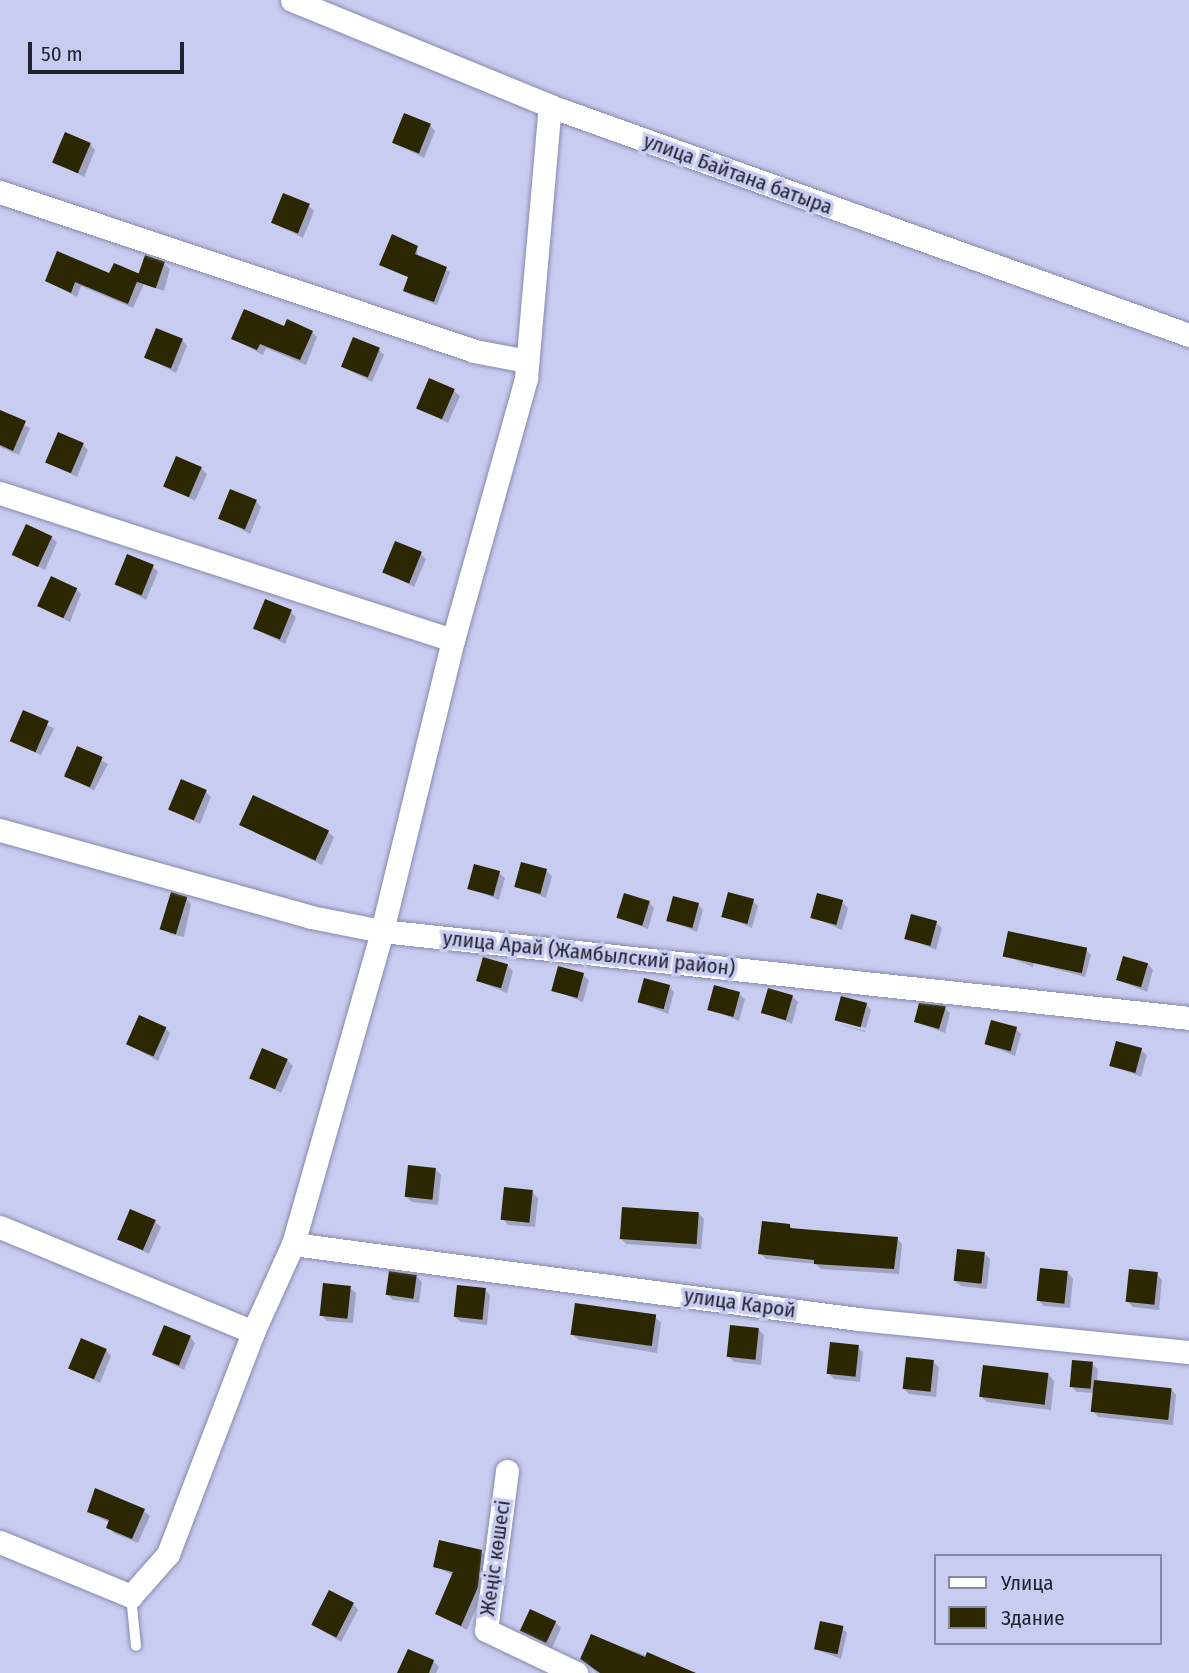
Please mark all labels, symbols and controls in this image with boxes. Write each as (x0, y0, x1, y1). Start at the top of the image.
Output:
scale bar (32, 28, 187, 72)
text: 50 m (41, 41, 83, 67)
street label: улица Байтана батыра (640, 128, 836, 220)
street label: улица Арай (Жамбылский район) (442, 925, 736, 981)
street label: улица Карой (683, 1283, 797, 1323)
street label: Жеңіс көшесі (474, 1499, 516, 1617)
legend (934, 1554, 1161, 1645)
text: Улица (1001, 1570, 1054, 1596)
text: Здание (1001, 1605, 1065, 1631)

